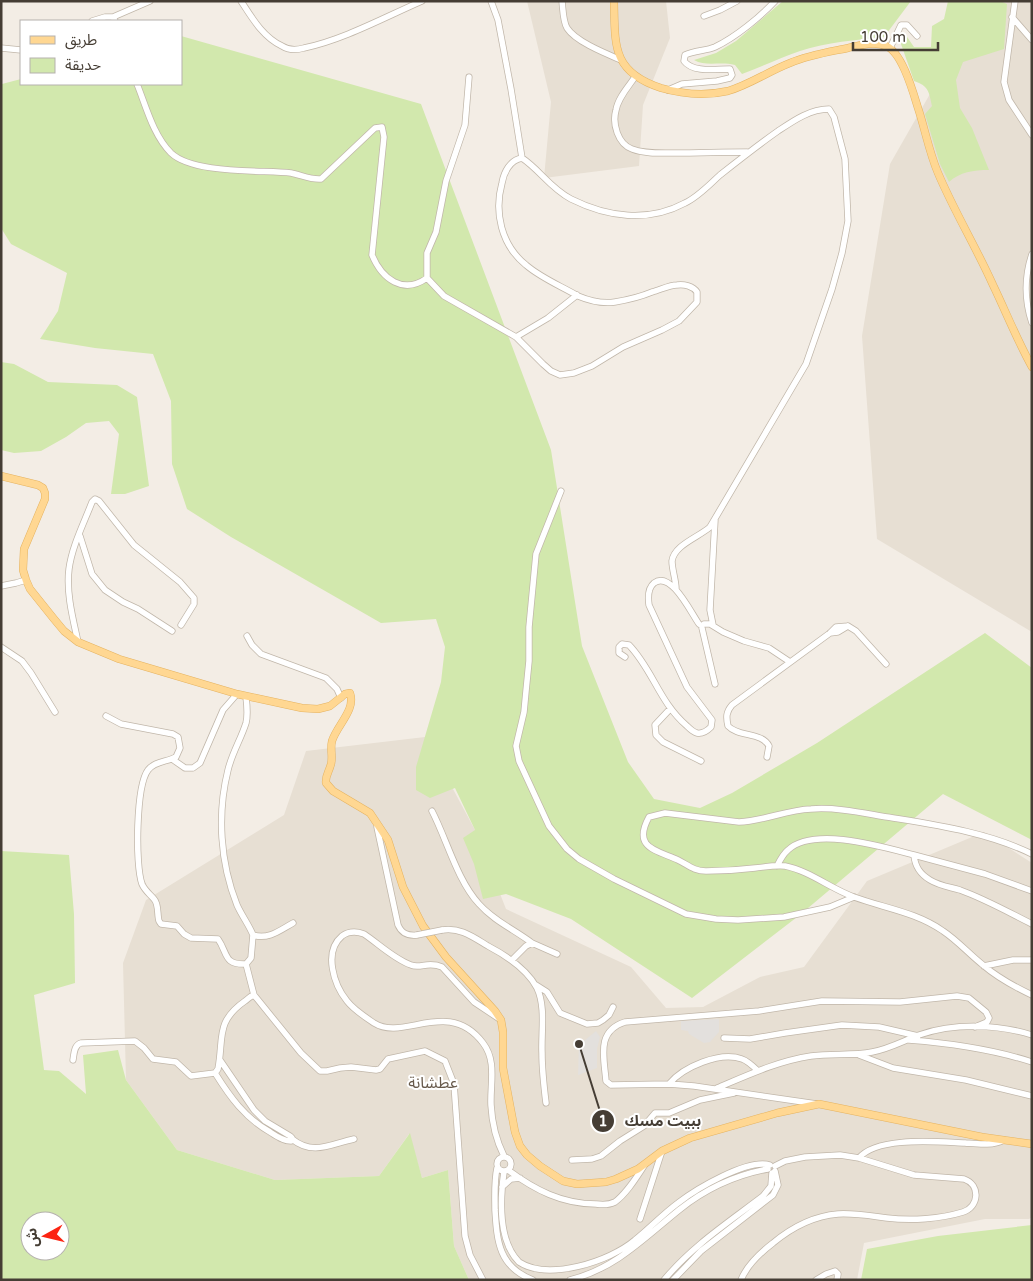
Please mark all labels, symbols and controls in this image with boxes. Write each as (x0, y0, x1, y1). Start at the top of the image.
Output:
legend (20, 20, 182, 85)
scale bar (853, 20, 938, 52)
text: 100 m (860, 28, 906, 46)
text: طريق (65, 31, 97, 50)
text: حديقة (65, 56, 101, 74)
district label: عطشانة (408, 1073, 458, 1093)
callout: ببيت مسك (590, 1106, 712, 1136)
text: 1 (598, 1112, 608, 1130)
text: ببيت مسك (625, 1112, 701, 1130)
north arrow (20, 1211, 70, 1261)
text: ش (23, 1227, 42, 1248)

